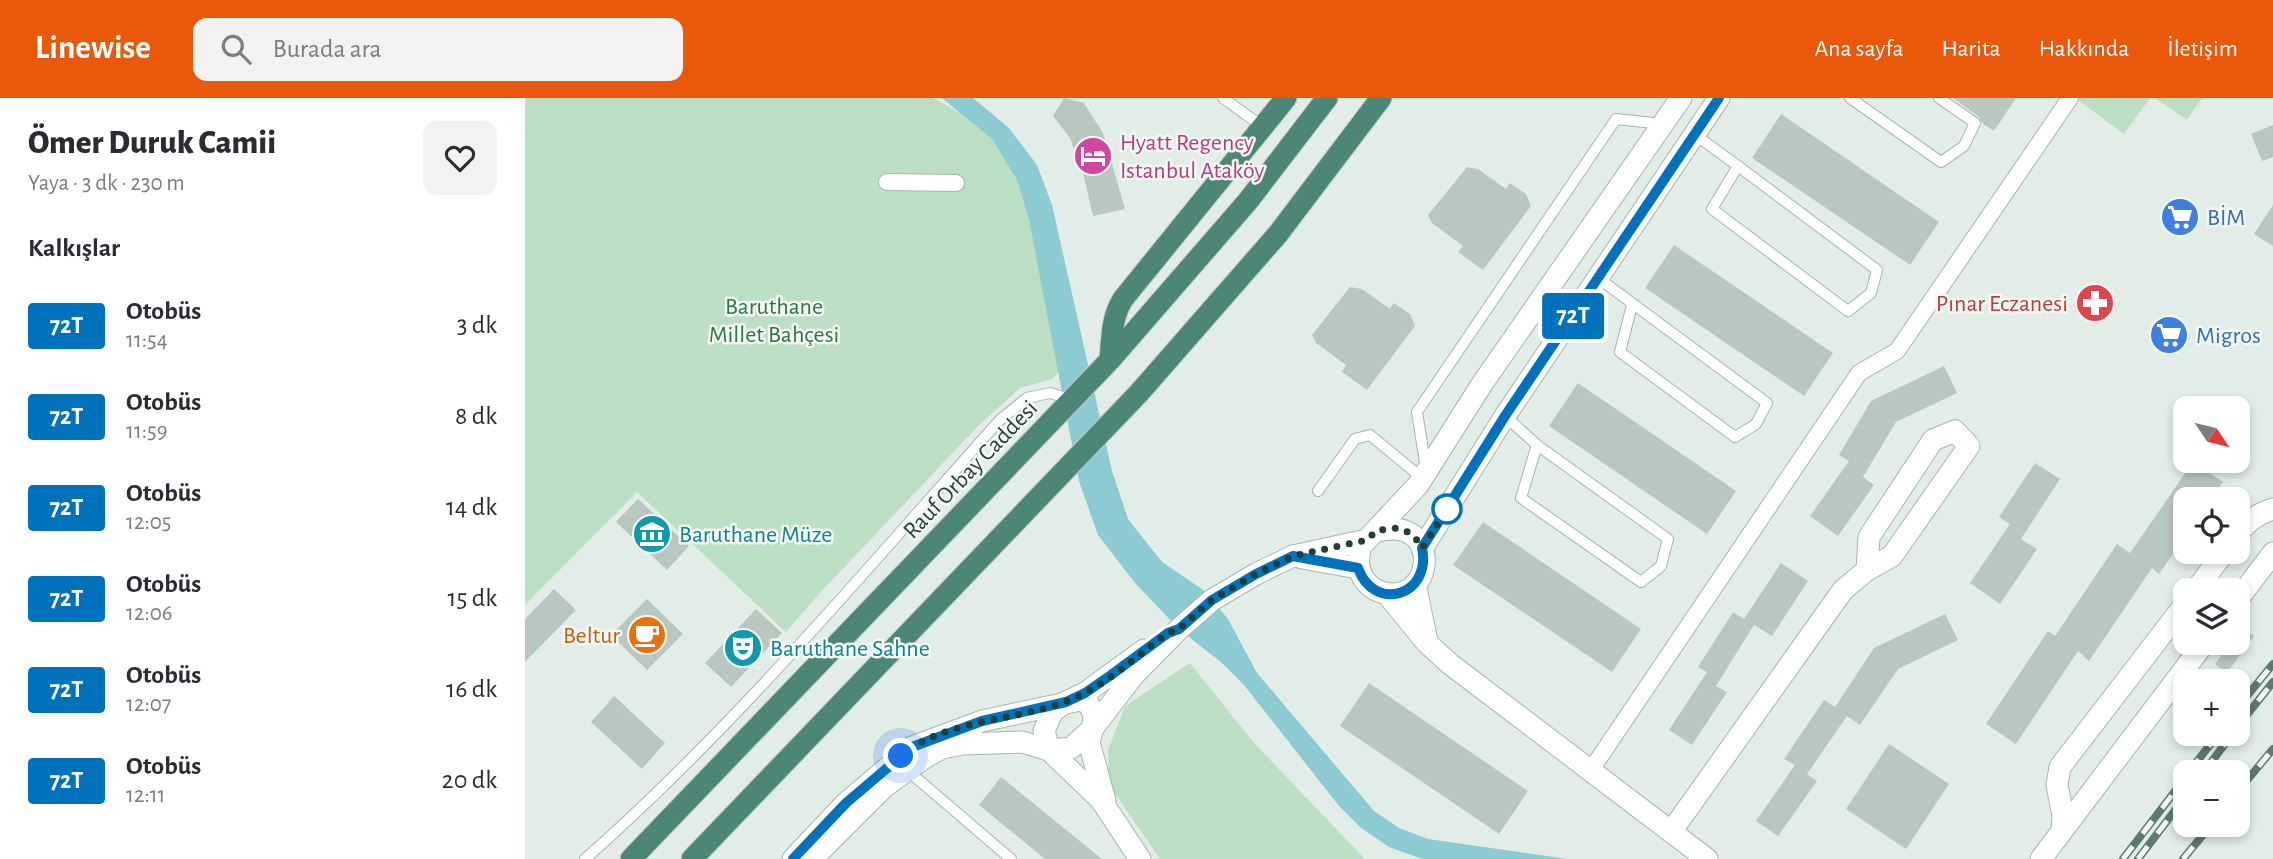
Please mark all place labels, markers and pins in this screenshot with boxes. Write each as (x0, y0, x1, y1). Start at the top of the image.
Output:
place label: Hyatt Regency Istanbul Ataköy (1120, 131, 1265, 183)
hotel icon: Hyatt Regency Istanbul Ataköy (1072, 135, 1114, 177)
supermarket icon: BİM (2159, 196, 2201, 238)
place label: BİM (2207, 205, 2245, 230)
pharmacy icon: Pınar Eczanesi (2074, 282, 2116, 324)
place label: Pınar Eczanesi (1936, 292, 2068, 316)
supermarket icon: Migros (2148, 314, 2190, 356)
place label: Migros (2196, 324, 2261, 348)
unlabelled marker (1432, 494, 1462, 524)
museum icon: Baruthane Müze (631, 513, 673, 555)
place label: Baruthane Müze (679, 523, 832, 547)
cafe icon: Beltur (626, 614, 668, 656)
place label: Beltur (563, 624, 620, 648)
theatre icon: Baruthane Sahne (722, 627, 764, 669)
place label: Baruthane Sahne (770, 637, 930, 661)

